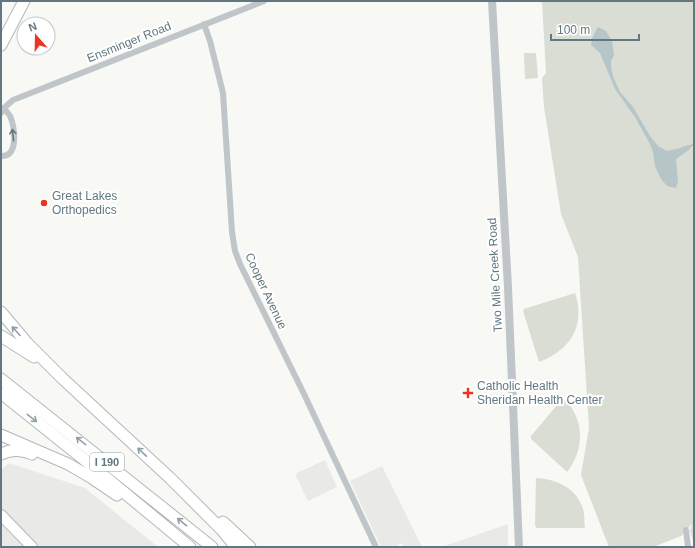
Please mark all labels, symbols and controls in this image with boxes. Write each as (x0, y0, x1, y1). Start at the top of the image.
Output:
north arrow (16, 16, 56, 56)
scale bar (551, 16, 639, 42)
street label: Ensminger Road (85, 19, 173, 65)
text: N (27, 20, 38, 34)
text: 100 m (557, 23, 590, 37)
one-way arrow (10, 129, 17, 142)
place label: Great Lakes Orthopedics (52, 189, 117, 217)
marker: Great Lakes Orthopedics (39, 198, 49, 208)
street label: Two Mile Creek Road (485, 217, 505, 333)
street label: Cooper Avenue (242, 251, 290, 332)
one-way arrow (12, 325, 21, 336)
place label: Catholic Health Sheridan Health Center (477, 379, 602, 407)
marker: Catholic Health Sheridan Health Center (462, 387, 474, 399)
one-way arrow (26, 413, 37, 422)
one-way arrow (75, 437, 86, 446)
one-way arrow (137, 447, 147, 456)
road number: I 190 (90, 453, 124, 471)
one-way arrow (177, 518, 188, 527)

